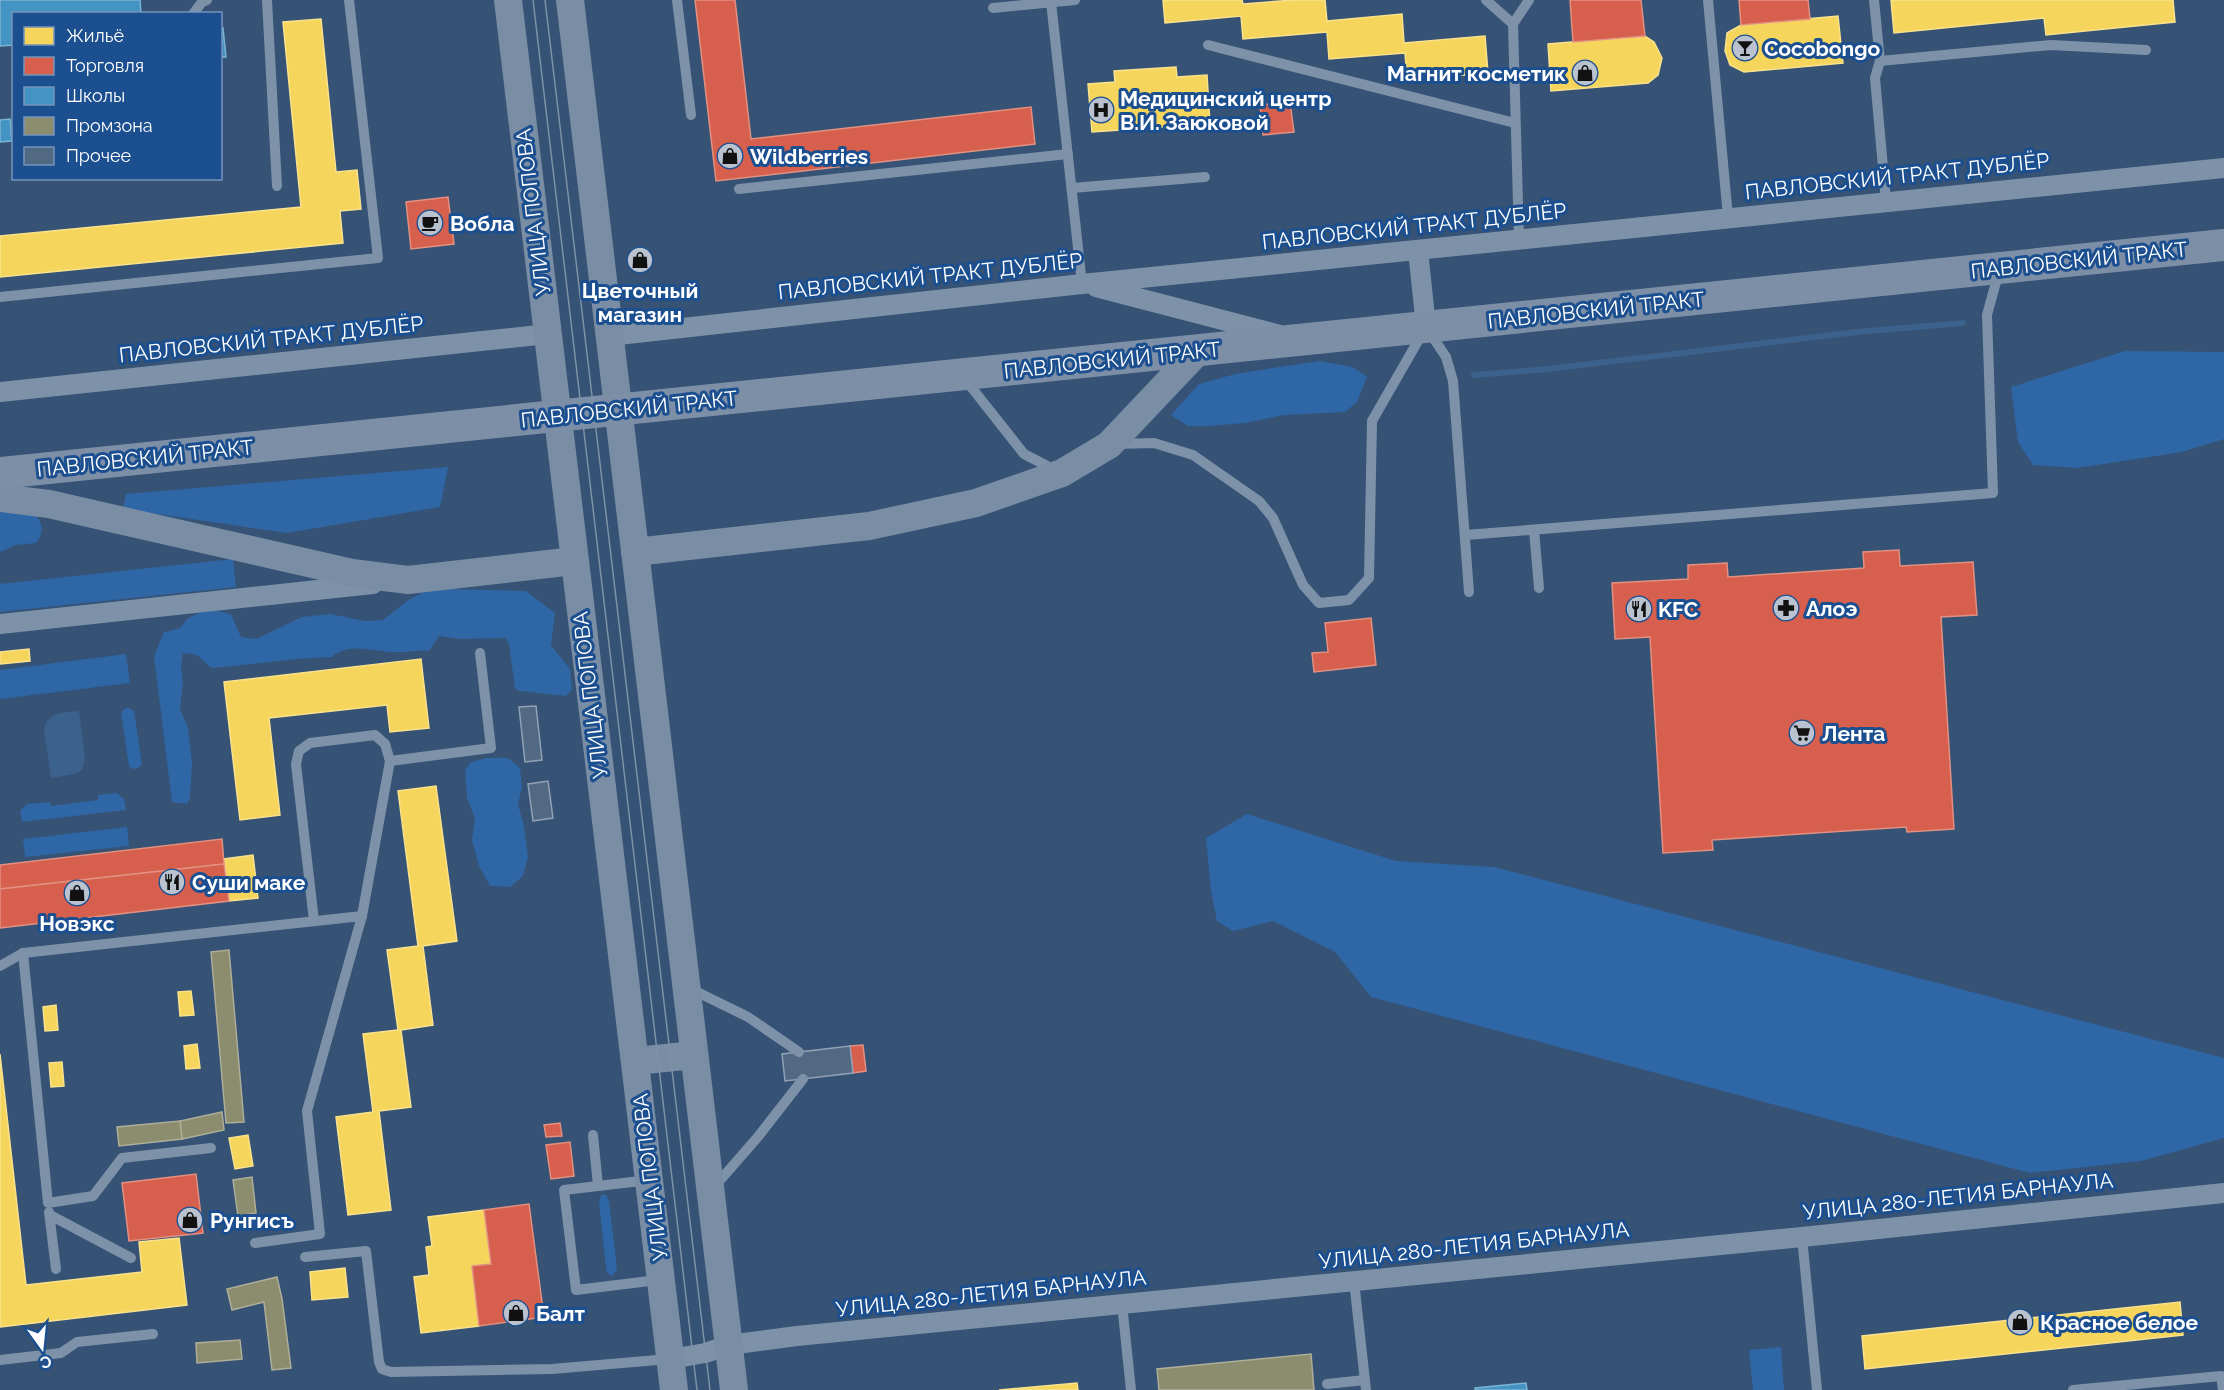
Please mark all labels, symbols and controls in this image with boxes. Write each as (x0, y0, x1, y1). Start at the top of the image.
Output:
legend (12, 12, 222, 180)
text: Жильё (66, 25, 124, 46)
bar icon: Cocobongo (1730, 33, 1760, 63)
place label: Cocobongo (1764, 36, 1881, 61)
text: Торговля (66, 55, 144, 76)
shop icon: Магнит косметик (1570, 58, 1600, 88)
place label: Магнит косметик (1387, 61, 1566, 86)
text: Школы (66, 85, 125, 106)
place label: Медицинский центр В.И. Заюковой (1120, 86, 1332, 135)
hospital icon: Медицинский центр В.И. Заюковой (1086, 95, 1116, 125)
text: Промзона (66, 115, 153, 136)
street label: УЛИЦА ПОПОВА (510, 127, 556, 297)
shop icon: Wildberries (715, 141, 745, 171)
place label: Wildberries (750, 144, 868, 169)
text: Прочее (66, 145, 132, 166)
street label: ПАВЛОВСКИЙ ТРАКТ ДУБЛЁР (1744, 148, 2050, 204)
street label: ПАВЛОВСКИЙ ТРАКТ ДУБЛЁР (1261, 198, 1567, 254)
cafe icon: Вобла (415, 208, 445, 238)
place label: Вобла (450, 211, 515, 236)
street label: ПАВЛОВСКИЙ ТРАКТ (1969, 236, 2189, 284)
shop icon: Цветочный магазин (625, 245, 655, 275)
street label: ПАВЛОВСКИЙ ТРАКТ ДУБЛЁР (777, 248, 1083, 304)
place label: Цветочный магазин (582, 278, 698, 327)
street label: ПАВЛОВСКИЙ ТРАКТ (1486, 286, 1706, 334)
street label: ПАВЛОВСКИЙ ТРАКТ ДУБЛЁР (118, 311, 424, 367)
street label: ПАВЛОВСКИЙ ТРАКТ (1002, 336, 1222, 384)
street label: ПАВЛОВСКИЙ ТРАКТ (519, 385, 739, 433)
street label: ПАВЛОВСКИЙ ТРАКТ (35, 434, 255, 482)
pharmacy icon: Алоэ (1771, 593, 1801, 623)
restaurant icon: KFC (1624, 594, 1654, 624)
place label: Алоэ (1806, 596, 1857, 621)
place label: KFC (1658, 597, 1698, 622)
street label: УЛИЦА ПОПОВА (567, 610, 613, 780)
supermarket icon: Лента (1787, 718, 1817, 748)
place label: Лента (1822, 721, 1885, 746)
restaurant icon: Суши маке (157, 867, 187, 897)
place label: Суши маке (192, 870, 306, 895)
shop icon: Новэкс (62, 878, 92, 908)
place label: Новэкс (39, 911, 115, 936)
street label: УЛИЦА ПОПОВА (627, 1092, 673, 1262)
street label: УЛИЦА 280-ЛЕТИЯ БАРНАУЛА (1802, 1167, 2114, 1225)
shop icon: Рунгисъ (175, 1205, 205, 1235)
place label: Рунгисъ (210, 1208, 294, 1233)
street label: УЛИЦА 280-ЛЕТИЯ БАРНАУЛА (1318, 1216, 1630, 1274)
street label: УЛИЦА 280-ЛЕТИЯ БАРНАУЛА (835, 1264, 1147, 1322)
shop icon: Балт (501, 1298, 531, 1328)
place label: Балт (536, 1301, 586, 1326)
shop icon: Красное белое (2005, 1307, 2035, 1337)
place label: Красное белое (2040, 1310, 2199, 1335)
north arrow (12, 1318, 72, 1378)
text: С (38, 1351, 54, 1373)

